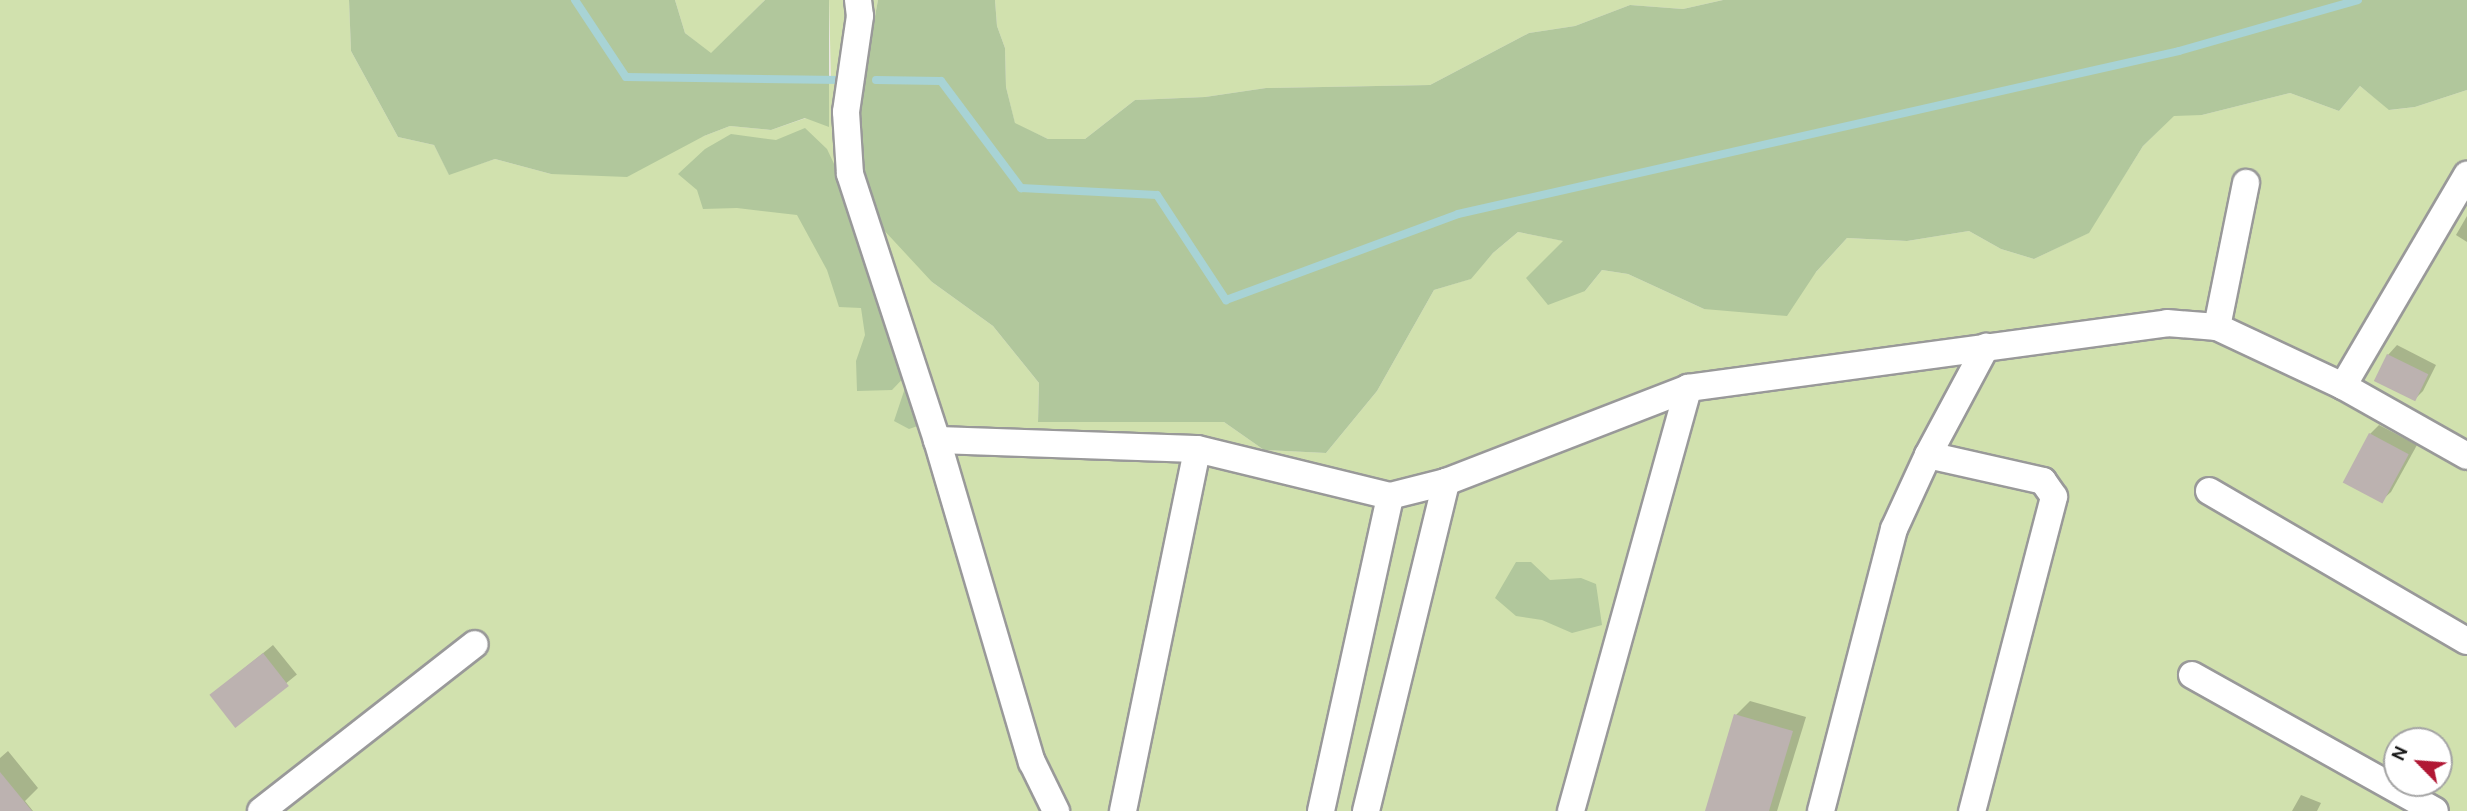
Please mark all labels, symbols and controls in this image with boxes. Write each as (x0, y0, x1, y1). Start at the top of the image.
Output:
north arrow (2383, 727, 2453, 797)
text: N (2387, 743, 2415, 765)

